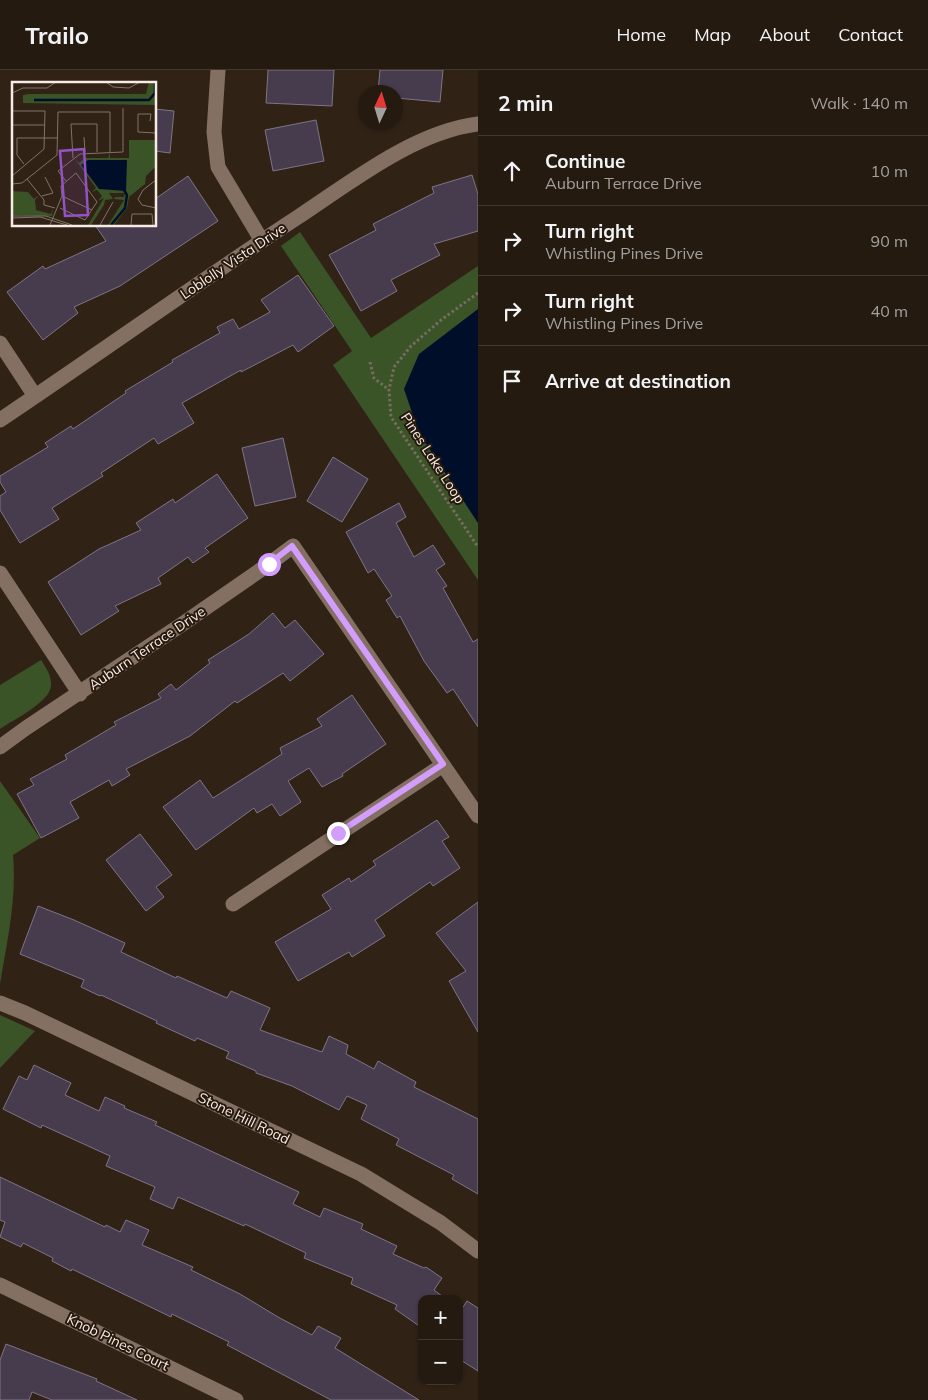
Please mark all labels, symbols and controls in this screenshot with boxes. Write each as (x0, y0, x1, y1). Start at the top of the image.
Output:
text: Trailo (25, 20, 89, 50)
text: Home (616, 23, 666, 46)
text: Map (694, 23, 731, 46)
text: About (759, 23, 810, 46)
text: Contact (838, 23, 903, 46)
inset map (12, 82, 156, 226)
north arrow (358, 85, 403, 130)
text: 2 min (498, 90, 553, 116)
text: Walk · 140 m (810, 93, 908, 113)
text: Continue (545, 149, 625, 173)
icon: ahead (498, 157, 526, 185)
text: 10 m (871, 161, 908, 181)
text: Auburn Terrace Drive (545, 173, 702, 193)
street label: Loblolly Vista Drive (177, 219, 289, 303)
text: Turn right (545, 219, 634, 243)
icon: right (498, 227, 526, 255)
text: 90 m (871, 231, 908, 251)
text: Whistling Pines Drive (545, 243, 703, 263)
text: Turn right (545, 289, 634, 313)
icon: right (498, 297, 526, 325)
text: 40 m (871, 301, 908, 321)
text: Whistling Pines Drive (545, 313, 703, 333)
icon: arrive (498, 367, 526, 395)
text: Arrive at destination (545, 369, 731, 393)
street label: Pines Lake Loop (397, 409, 469, 507)
route start (258, 553, 281, 576)
street label: Auburn Terrace Drive (85, 602, 209, 694)
route end (327, 822, 350, 845)
street label: Stone Hill Road (195, 1088, 293, 1148)
map controls (418, 1295, 463, 1385)
button: + (418, 1295, 463, 1340)
street label: Knob Pines Court (64, 1309, 172, 1375)
button: − (418, 1340, 463, 1385)

